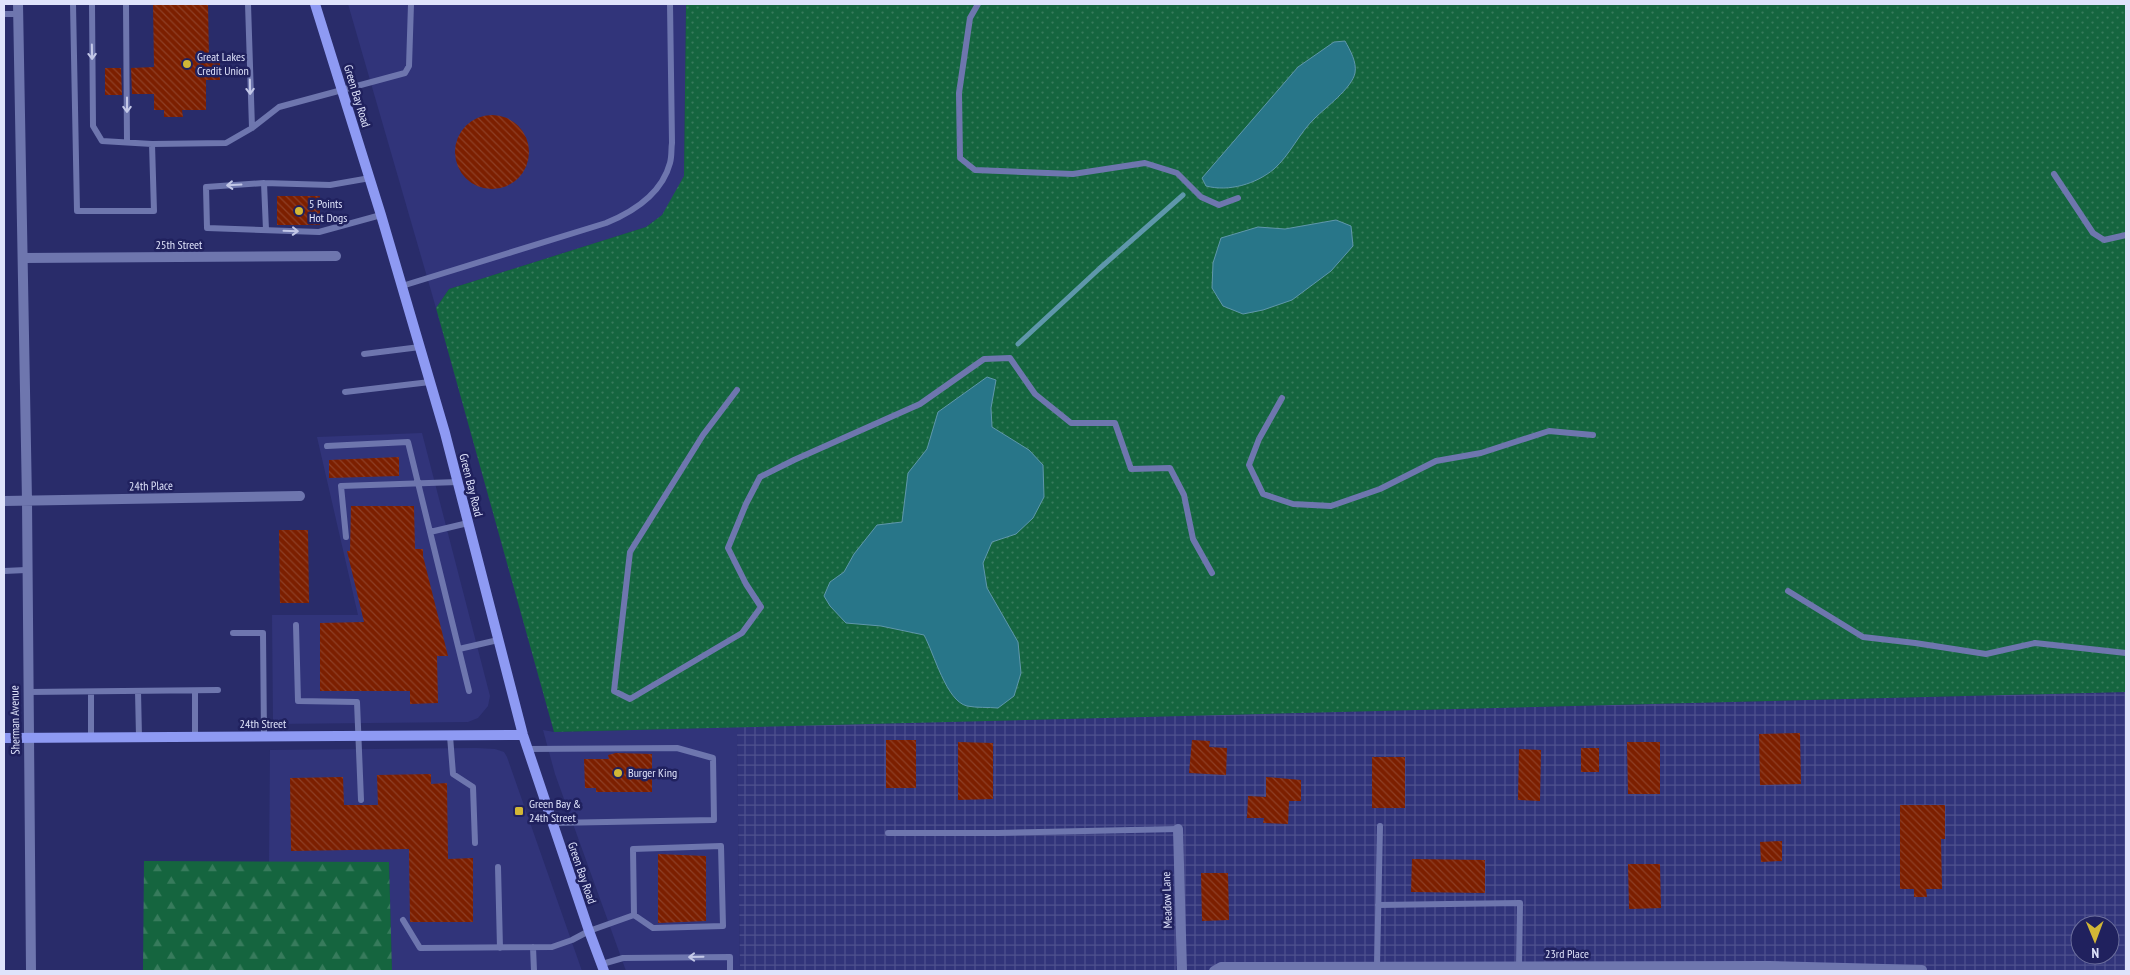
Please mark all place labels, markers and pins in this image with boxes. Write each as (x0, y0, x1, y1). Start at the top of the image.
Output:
place label: Great Lakes Credit Union (197, 49, 249, 78)
marker: Great Lakes Credit Union (181, 58, 193, 70)
place label: 5 Points Hot Dogs (309, 196, 347, 225)
marker: 5 Points Hot Dogs (293, 205, 305, 217)
place label: Burger King (628, 765, 677, 780)
marker: Burger King (612, 767, 624, 779)
place label: Green Bay & 24th Street (529, 796, 581, 825)
marker: Green Bay & 24th Street (513, 805, 525, 817)

